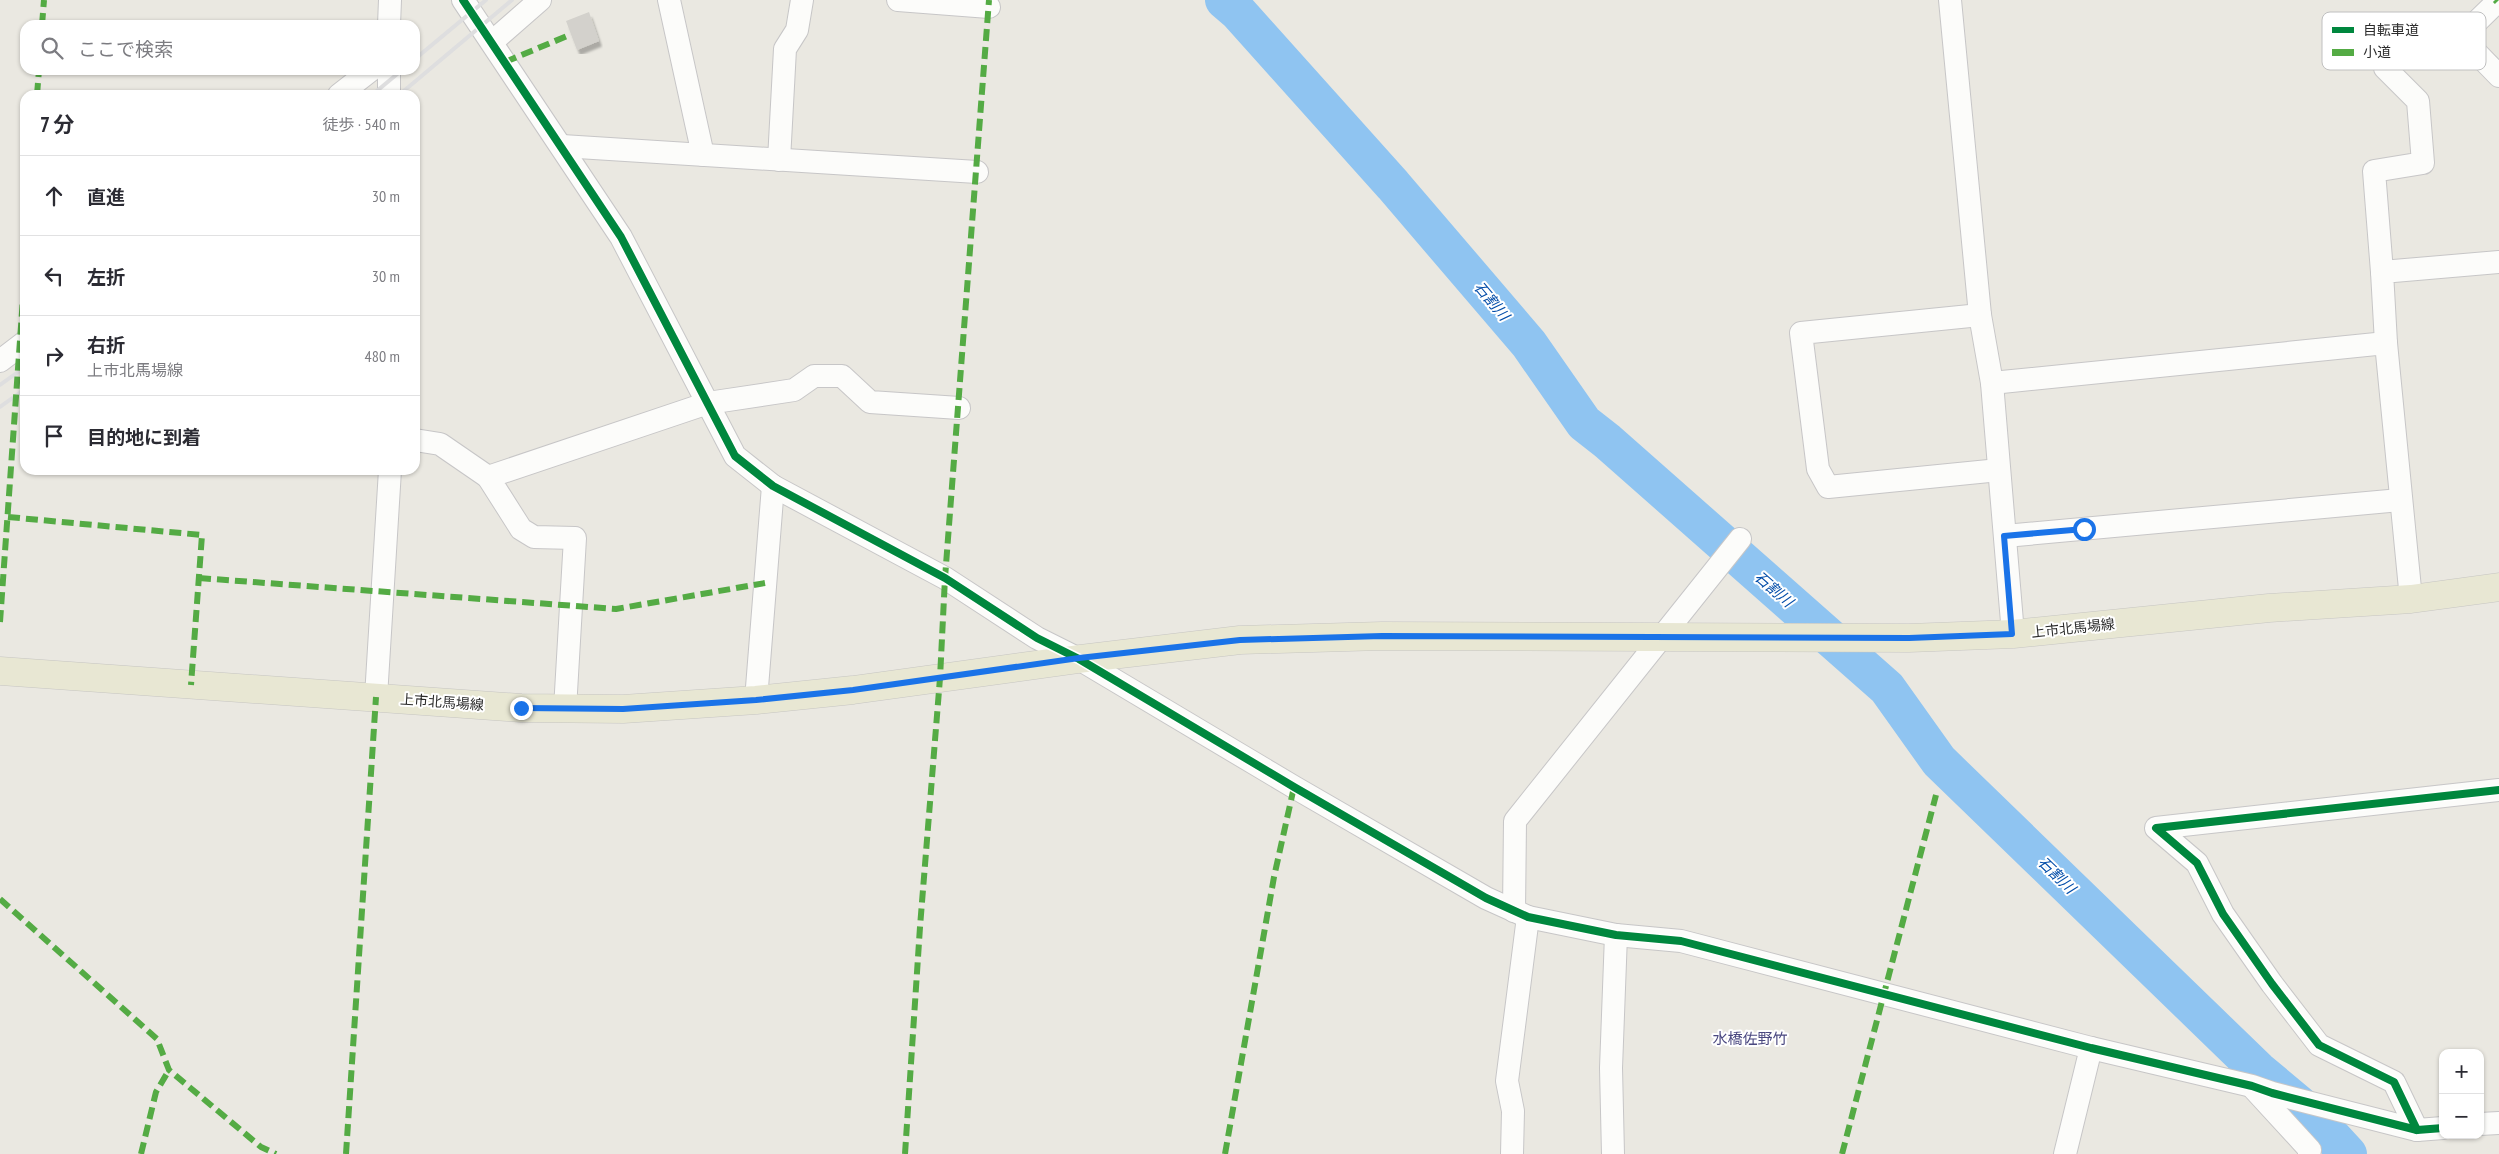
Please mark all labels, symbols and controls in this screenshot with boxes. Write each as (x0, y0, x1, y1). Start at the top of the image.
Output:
legend (2322, 12, 2486, 70)
search box (20, 20, 420, 75)
text: 自転車道 (2363, 21, 2419, 39)
icon: search (38, 34, 66, 62)
text: ここで検索 (78, 37, 173, 61)
text: 小道 (2363, 43, 2391, 61)
text: 7 分 (40, 111, 74, 138)
text: 徒歩 · 540 m (322, 114, 400, 134)
icon: ahead (40, 182, 68, 210)
text: 直進 (87, 185, 125, 209)
text: 30 m (372, 186, 400, 206)
icon: left (40, 262, 68, 290)
text: 左折 (87, 265, 125, 289)
text: 30 m (372, 266, 400, 286)
water label: 石割川 (1470, 278, 1515, 326)
text: 右折 (87, 333, 125, 357)
icon: right (40, 342, 68, 370)
text: 480 m (365, 346, 400, 366)
text: 上市北馬場線 (87, 360, 183, 380)
icon: arrive (40, 422, 68, 450)
text: 目的地に到着 (87, 425, 201, 449)
route start (2073, 518, 2096, 541)
water label: 石割川 (1751, 567, 1799, 612)
street label: 上市北馬場線 (2030, 615, 2116, 641)
street label: 上市北馬場線 (399, 690, 485, 714)
route end (510, 697, 533, 720)
water label: 石割川 (2034, 853, 2081, 899)
district label: 水橋佐野竹 (1712, 1029, 1788, 1048)
map controls (2439, 1049, 2484, 1139)
button: + (2439, 1049, 2484, 1094)
button: − (2439, 1094, 2484, 1139)

